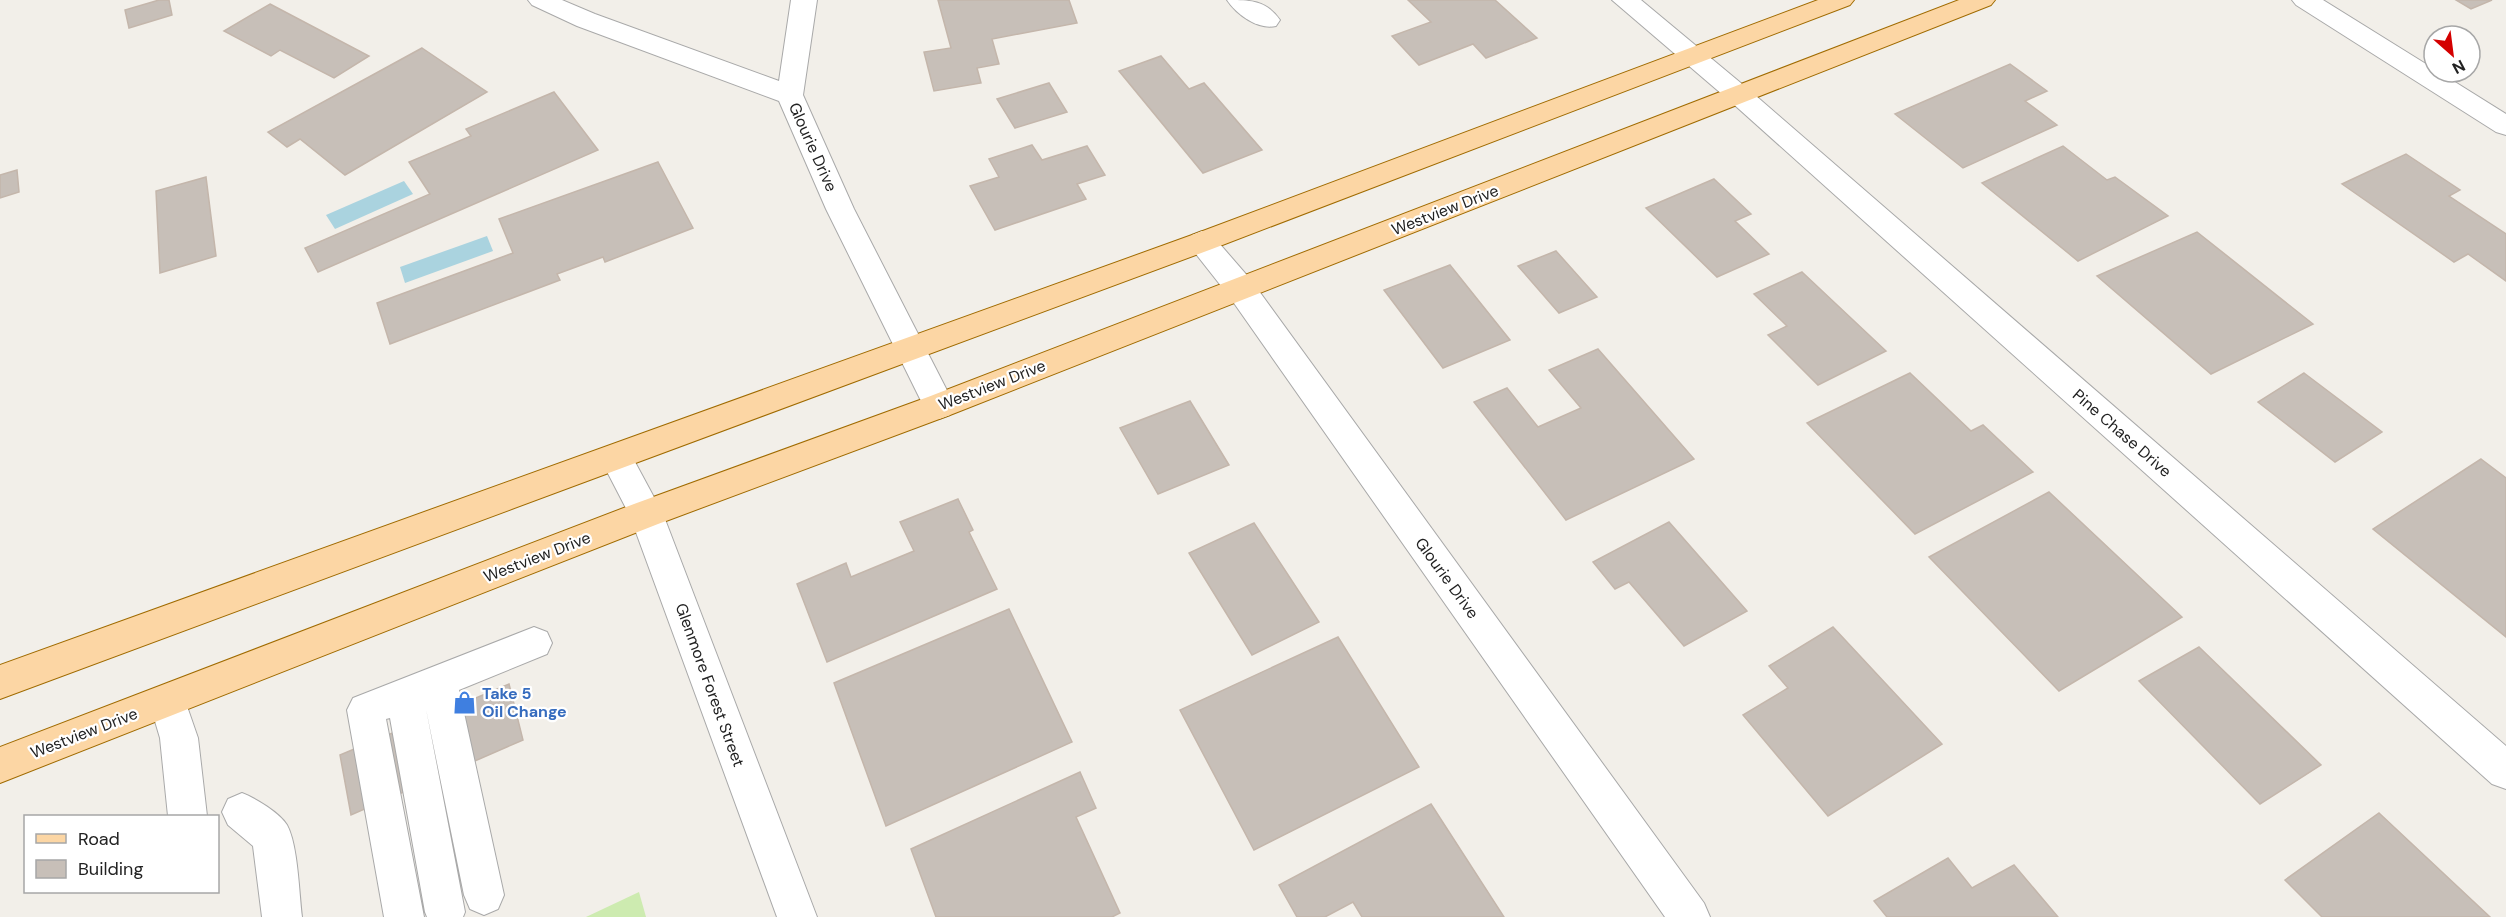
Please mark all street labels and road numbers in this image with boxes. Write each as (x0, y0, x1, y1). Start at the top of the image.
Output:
street label: Glourie Drive (784, 99, 842, 195)
street label: Westview Drive (1388, 180, 1502, 240)
street label: Westview Drive (935, 355, 1049, 415)
street label: Pine Chase Drive (2068, 384, 2176, 482)
street label: Westview Drive (480, 527, 594, 587)
street label: Glourie Drive (1410, 533, 1484, 623)
street label: Glenmore Forest Street (671, 600, 749, 770)
street label: Westview Drive (27, 703, 141, 763)

